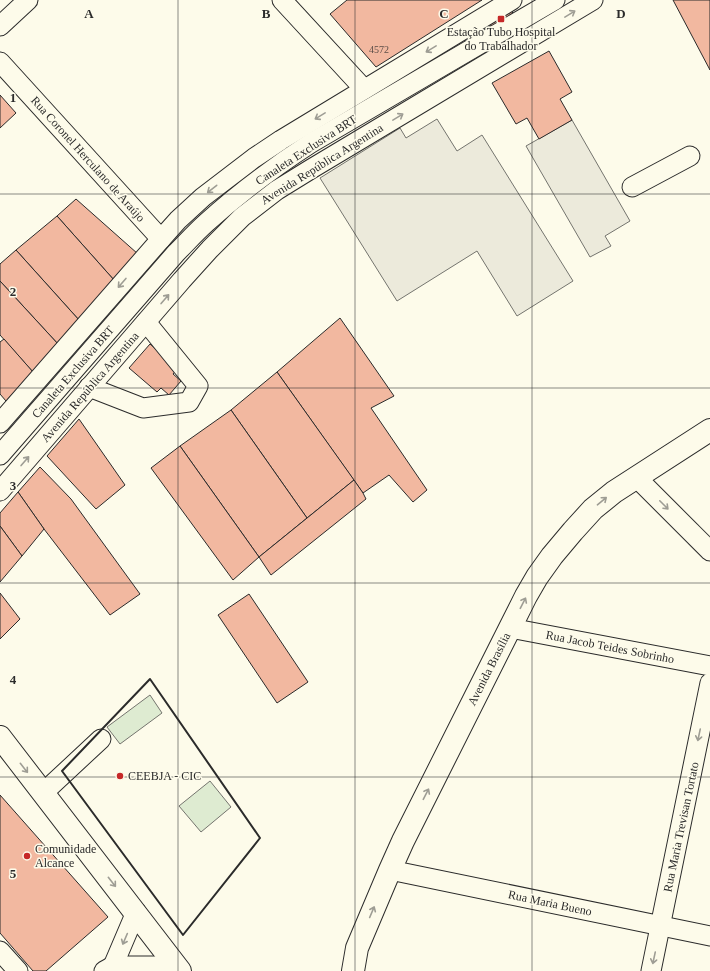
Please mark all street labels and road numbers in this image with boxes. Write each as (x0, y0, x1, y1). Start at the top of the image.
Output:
street label: Rua Coronel Herculano de Araújo (28, 93, 148, 225)
street label: Canaleta Exclusiva BRT (253, 112, 360, 188)
street label: Avenida República Argentina (258, 120, 386, 207)
street label: Canaleta Exclusiva BRT (29, 322, 117, 421)
street label: Avenida República Argentina (38, 328, 142, 445)
street label: Rua Jacob Teides Sobrinho (545, 628, 675, 666)
street label: Avenida Brasília (465, 630, 514, 708)
street label: Rua Maria Trevisan Tortato (660, 761, 702, 893)
street label: Rua Maria Bueno (507, 887, 593, 919)

